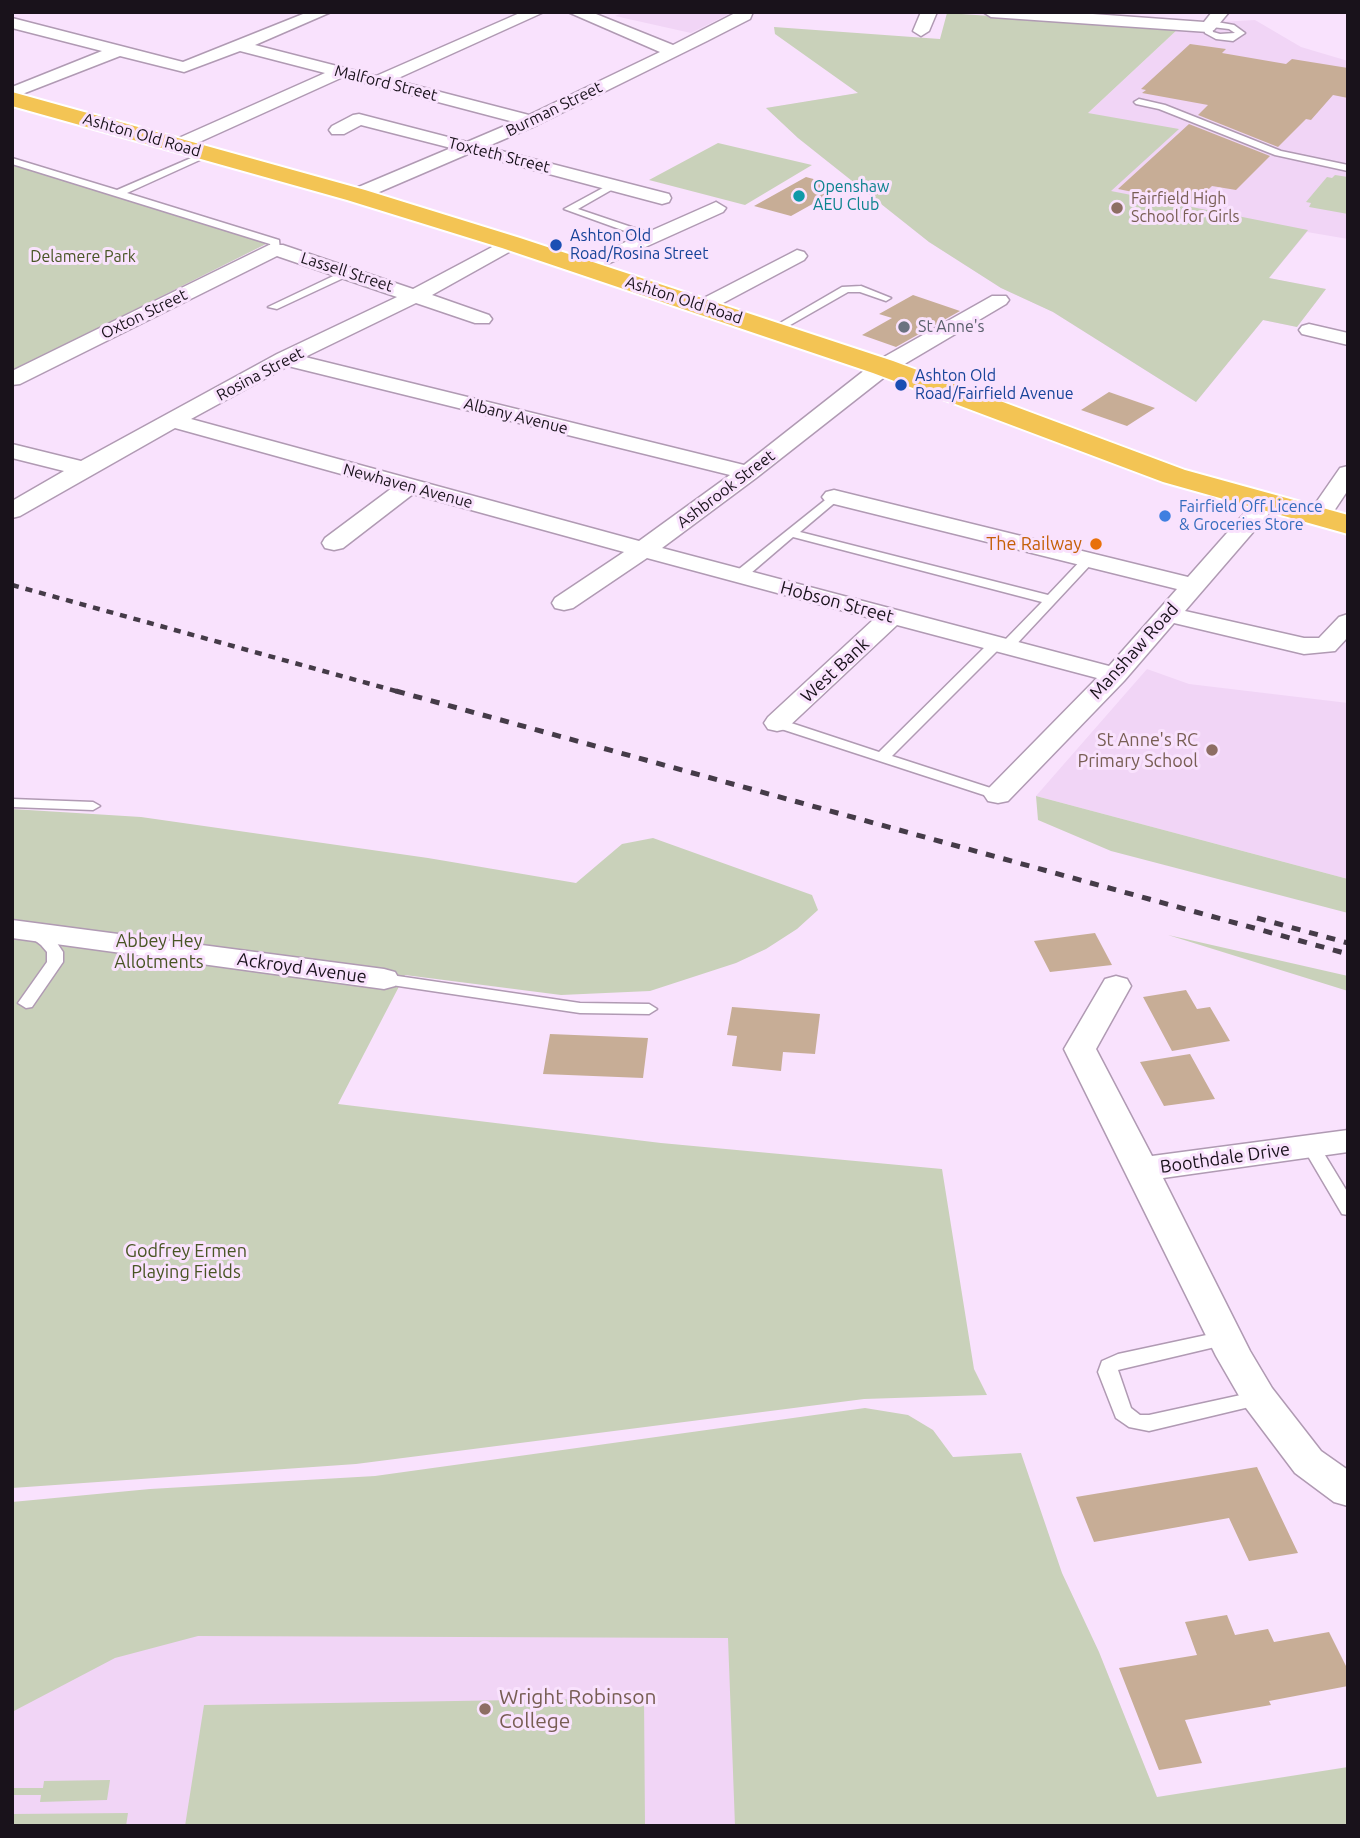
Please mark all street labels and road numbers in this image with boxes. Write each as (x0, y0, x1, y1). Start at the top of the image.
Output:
street label: Malford Street (332, 61, 440, 105)
street label: Burman Street (503, 77, 605, 141)
street label: Ashton Old Road (81, 109, 203, 161)
street label: Toxteth Street (446, 133, 552, 177)
street label: Lassell Street (298, 248, 396, 296)
street label: Ashton Old Road (623, 272, 745, 328)
street label: Oxton Street (98, 285, 190, 343)
street label: Rosina Street (213, 343, 307, 405)
street label: Albany Avenue (462, 394, 570, 438)
street label: Ashbrook Street (673, 446, 779, 532)
street label: Newhaven Avenue (341, 459, 475, 513)
street label: Hobson Street (778, 576, 896, 628)
street label: Manshaw Road (1085, 598, 1183, 704)
street label: West Bank (796, 633, 874, 707)
street label: Ackroyd Avenue (236, 948, 368, 988)
street label: Boothdale Drive (1159, 1138, 1291, 1178)

